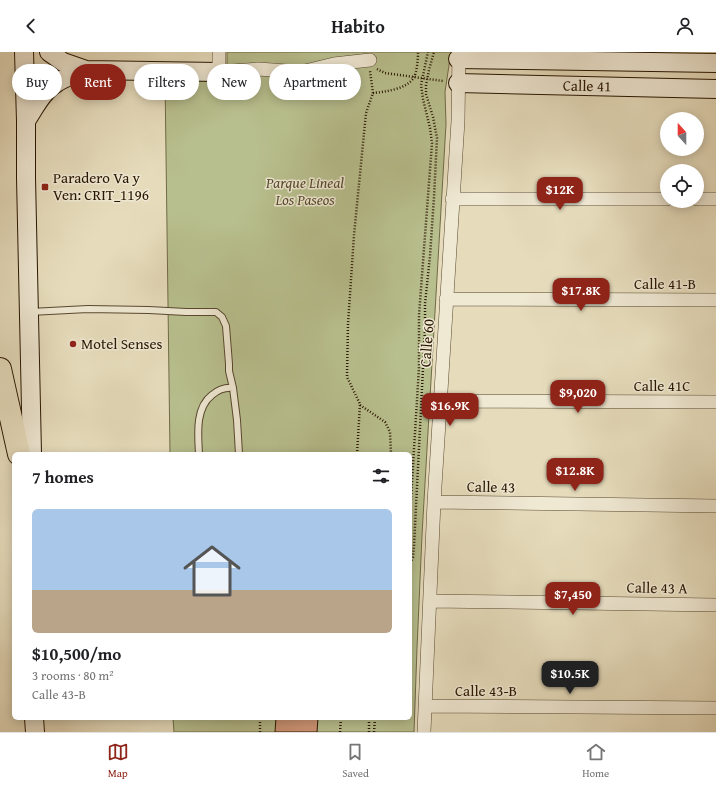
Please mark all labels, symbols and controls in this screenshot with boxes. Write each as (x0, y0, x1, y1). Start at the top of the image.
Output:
text: Habito (331, 13, 385, 40)
icon: back (20, 15, 42, 37)
icon: person (674, 15, 696, 37)
chip: Buy (12, 64, 62, 100)
chip: Rent (70, 64, 126, 100)
chip: Filters (134, 64, 199, 100)
chip: New (207, 64, 261, 100)
chip: Apartment (269, 64, 361, 100)
street label: Calle 41 (563, 75, 611, 96)
north arrow (660, 112, 704, 156)
map controls (660, 112, 704, 208)
button: locate (660, 164, 704, 208)
place label: Paradero Va y Ven: CRIT_1196 (53, 167, 149, 205)
park label: Parque Lineal Los Paseos (265, 172, 344, 210)
pin: $12K (536, 177, 584, 211)
text: $12K (546, 180, 574, 199)
marker: Paradero Va y Ven: CRIT_1196 (40, 182, 50, 192)
street label: Calle 41-B (634, 273, 696, 294)
pin: $17.8K (548, 278, 614, 312)
text: $17.8K (562, 281, 600, 300)
street label: Calle 60 (414, 318, 439, 368)
place label: Motel Senses (81, 333, 163, 354)
marker: Motel Senses (68, 339, 78, 349)
street label: Calle 41C (634, 375, 690, 396)
pin: $9,020 (545, 380, 611, 414)
text: $9,020 (559, 383, 597, 402)
pin: $16.9K (417, 393, 483, 427)
text: $16.9K (431, 396, 469, 415)
pin: $12.8K (542, 458, 608, 492)
text: $12.8K (556, 461, 594, 480)
text: 7 homes (32, 464, 94, 489)
icon: filters (370, 465, 392, 487)
street label: Calle 43 (467, 476, 515, 497)
icon: home (176, 535, 248, 607)
street label: Calle 43 A (626, 576, 688, 599)
pin: $7,450 (540, 582, 606, 616)
text: $7,450 (554, 585, 592, 604)
text: $10,500/mo (32, 641, 121, 666)
pin: $10.5K (537, 661, 603, 695)
text: $10.5K (551, 664, 589, 683)
text: 3 rooms · 80 m² (32, 666, 114, 685)
street label: Calle 43-B (455, 680, 517, 701)
text: Calle 43-B (32, 685, 86, 704)
tab: Map (107, 741, 129, 781)
tab: Saved (342, 741, 369, 781)
tab: Home (582, 741, 609, 781)

